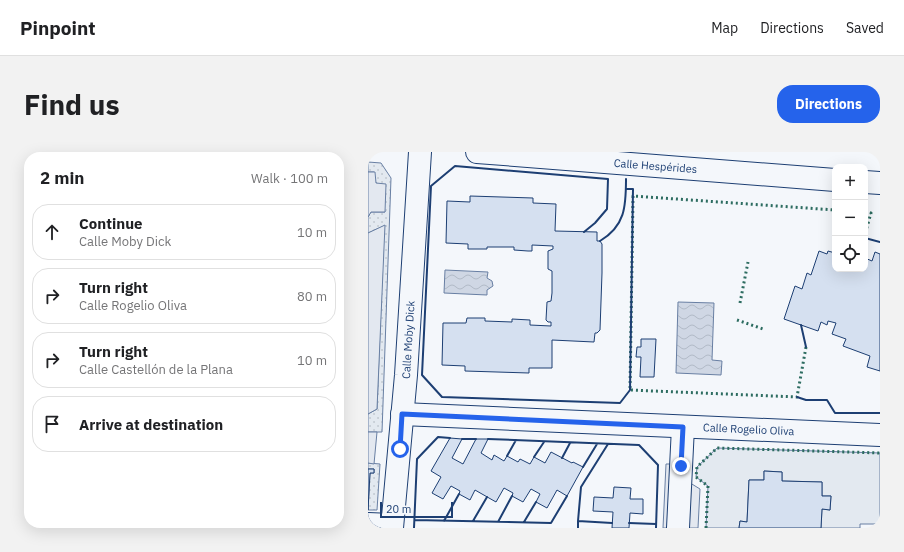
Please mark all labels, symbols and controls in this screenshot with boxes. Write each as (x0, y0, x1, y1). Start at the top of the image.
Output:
text: Pinpoint (20, 16, 96, 40)
text: Map (711, 19, 738, 37)
text: Directions (760, 19, 824, 37)
text: Saved (846, 19, 884, 37)
button: Directions (777, 85, 880, 123)
text: Find us (24, 86, 120, 123)
street label: Calle Hespérides (613, 156, 698, 176)
map controls (832, 164, 868, 272)
button: + (832, 164, 868, 200)
text: 2 min (40, 167, 84, 189)
text: Walk · 100 m (251, 170, 328, 187)
button: − (832, 200, 868, 236)
text: Continue (79, 214, 143, 233)
icon: ahead (41, 221, 63, 243)
text: 10 m (297, 224, 327, 241)
text: Calle Moby Dick (79, 233, 171, 250)
button: locate (832, 236, 868, 272)
text: Turn right (79, 278, 148, 297)
icon: right (41, 285, 63, 307)
text: 80 m (297, 288, 327, 305)
text: Calle Rogelio Oliva (79, 297, 187, 314)
street label: Calle Moby Dick (399, 300, 418, 379)
text: Turn right (79, 342, 148, 361)
icon: right (41, 349, 63, 371)
text: 10 m (297, 352, 327, 369)
text: Calle Castellón de la Plana (79, 361, 233, 378)
icon: arrive (41, 413, 63, 435)
text: Arrive at destination (79, 415, 223, 434)
street label: Calle Rogelio Oliva (703, 420, 795, 438)
route start (391, 440, 409, 458)
route end (672, 457, 690, 475)
scale bar (380, 500, 453, 519)
text: 20 m (386, 502, 411, 516)

